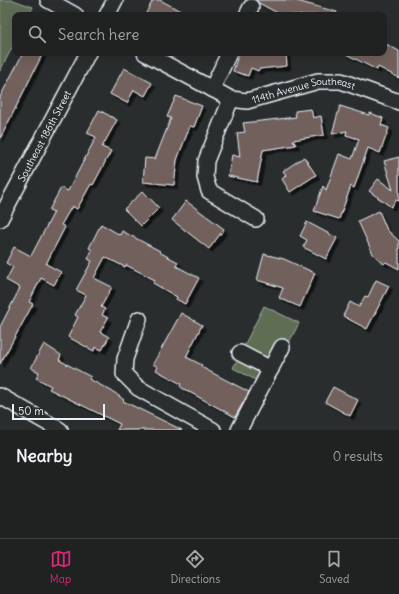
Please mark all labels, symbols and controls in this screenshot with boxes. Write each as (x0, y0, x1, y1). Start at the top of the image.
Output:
search box (12, 12, 387, 56)
icon: search (26, 23, 48, 45)
text: Search here (58, 25, 139, 44)
street label: 114th Avenue Southeast (250, 75, 358, 106)
street label: Southeast 186th Street (15, 88, 74, 184)
scale bar (12, 402, 105, 421)
text: 50 m (18, 404, 44, 418)
text: Nearby (16, 445, 72, 467)
text: 0 results (333, 448, 383, 465)
tab: Map (50, 548, 72, 586)
tab: Directions (171, 548, 220, 586)
tab: Saved (319, 548, 349, 586)

